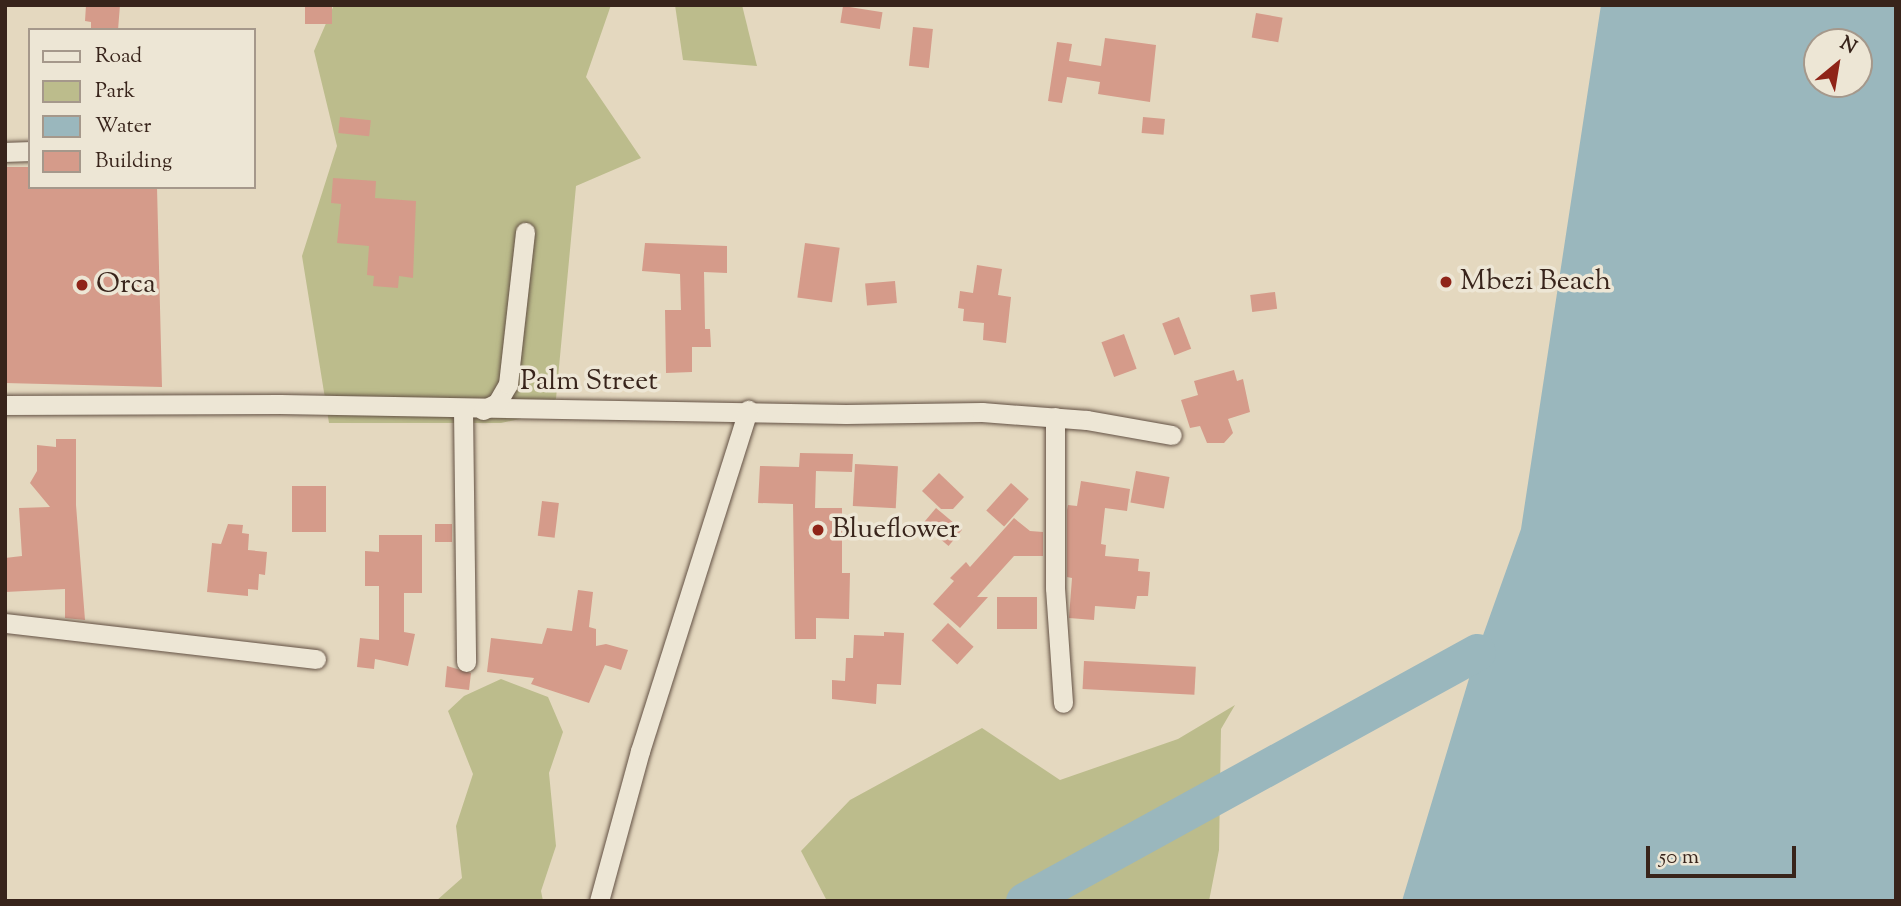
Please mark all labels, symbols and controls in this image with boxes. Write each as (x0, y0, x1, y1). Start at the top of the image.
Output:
legend (28, 28, 256, 189)
north arrow (1803, 28, 1873, 98)
text: N (1834, 31, 1861, 62)
text: Road (95, 42, 142, 72)
text: Park (95, 77, 135, 107)
text: Water (95, 112, 151, 142)
text: Building (95, 147, 172, 177)
place label: Mbezi Beach (1460, 265, 1611, 299)
place label: Orca (96, 268, 156, 302)
marker: Mbezi Beach (1438, 274, 1454, 290)
marker: Orca (74, 277, 90, 293)
street label: Palm Street (520, 365, 658, 399)
place label: Blueflower (832, 513, 960, 547)
marker: Blueflower (810, 522, 826, 538)
scale bar (1649, 832, 1800, 876)
text: 50 m (1659, 843, 1699, 873)

